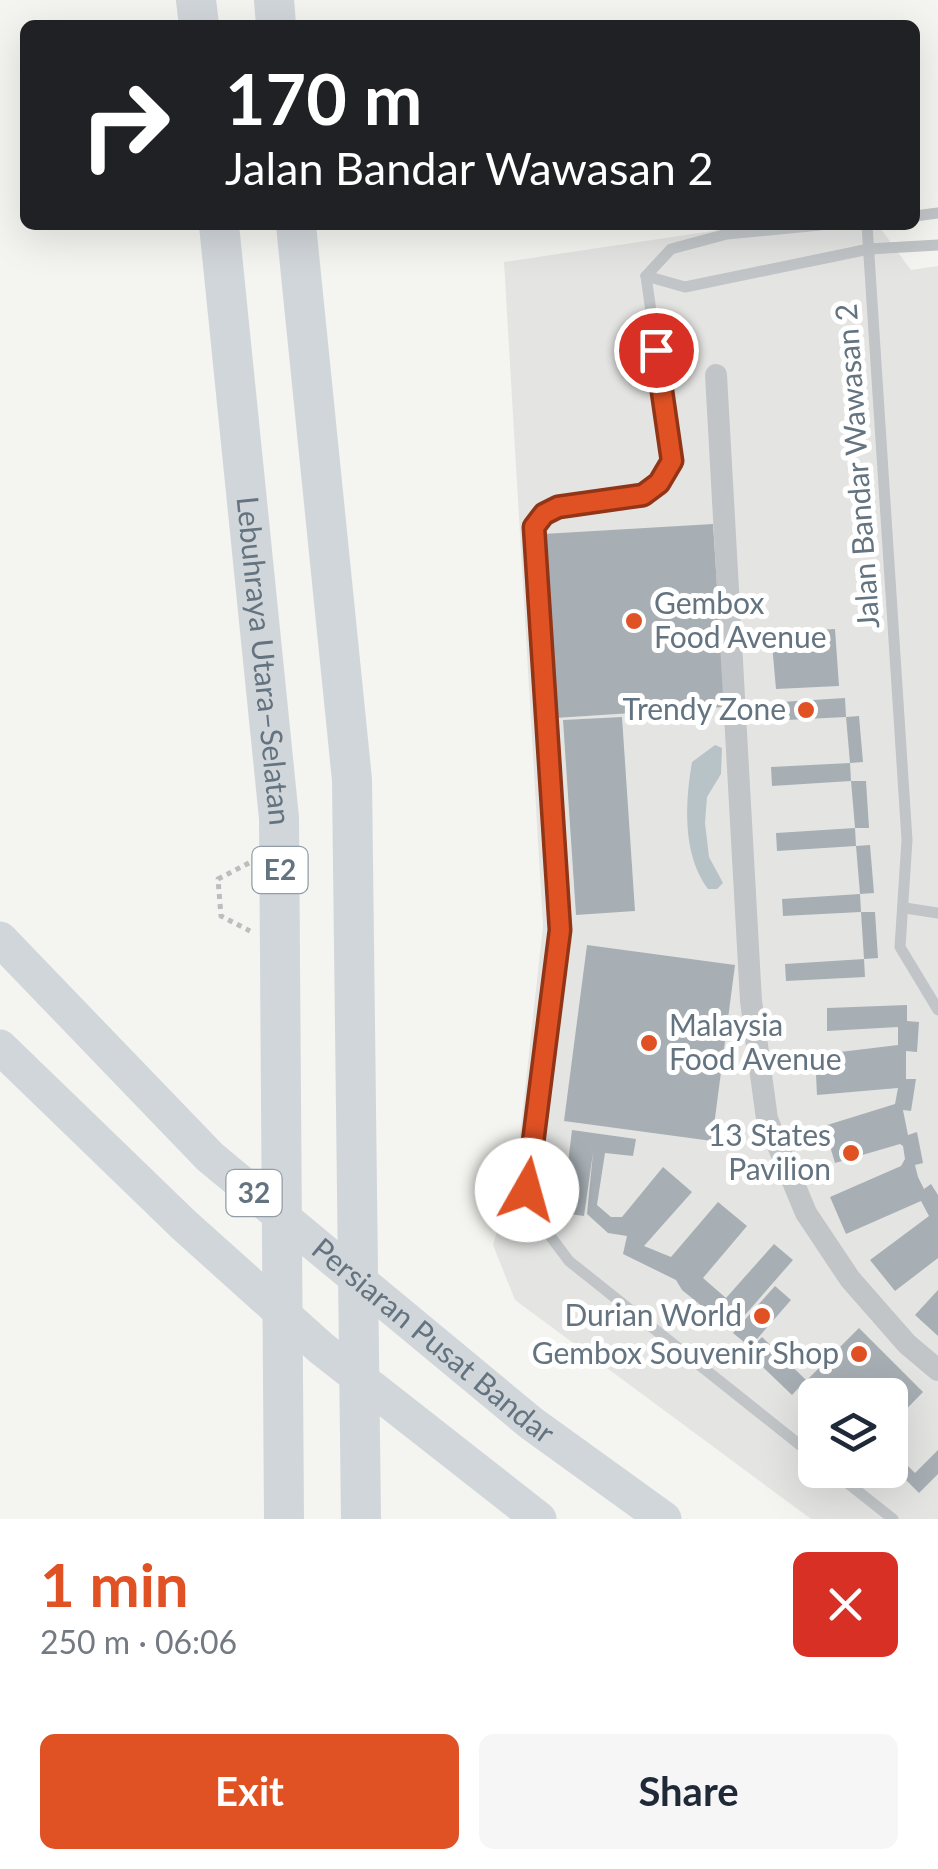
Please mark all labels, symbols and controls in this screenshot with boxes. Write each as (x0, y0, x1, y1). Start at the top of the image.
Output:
text: 170 m (225, 56, 422, 140)
icon: right (60, 60, 190, 190)
text: Jalan Bandar Wawasan 2 (225, 141, 714, 195)
street label: Jalan Bandar Wawasan 2 (827, 302, 885, 630)
pin (614, 308, 699, 393)
icon: arrive (629, 323, 684, 378)
street label: Lebuhraya Utara–Selatan (231, 494, 300, 827)
place label: Gembox Food Avenue (654, 584, 826, 654)
marker: Gembox Food Avenue (623, 610, 645, 632)
place label: Trendy Zone (623, 690, 786, 726)
marker: Trendy Zone (795, 699, 817, 721)
road number: E2 (252, 847, 308, 893)
place label: Malaysia Food Avenue (669, 1006, 841, 1076)
marker: Malaysia Food Avenue (638, 1032, 660, 1054)
place label: 13 States Pavilion (708, 1116, 831, 1186)
position arrow (475, 1138, 579, 1242)
marker: 13 States Pavilion (840, 1142, 862, 1164)
road number: 32 (226, 1170, 282, 1216)
street label: Persiaran Pusat Bandar (306, 1229, 562, 1450)
place label: Durian World (564, 1296, 742, 1332)
marker: Durian World (751, 1305, 773, 1327)
place label: Gembox Souvenir Shop (532, 1334, 839, 1370)
marker: Gembox Souvenir Shop (848, 1343, 870, 1365)
map controls (798, 1378, 908, 1488)
button: layers (798, 1378, 908, 1488)
text: 1 min (40, 1548, 189, 1620)
button: close (793, 1552, 898, 1657)
text: 250 m · 06:06 (40, 1622, 237, 1661)
button: Exit (40, 1734, 459, 1849)
button: Share (479, 1734, 898, 1849)

